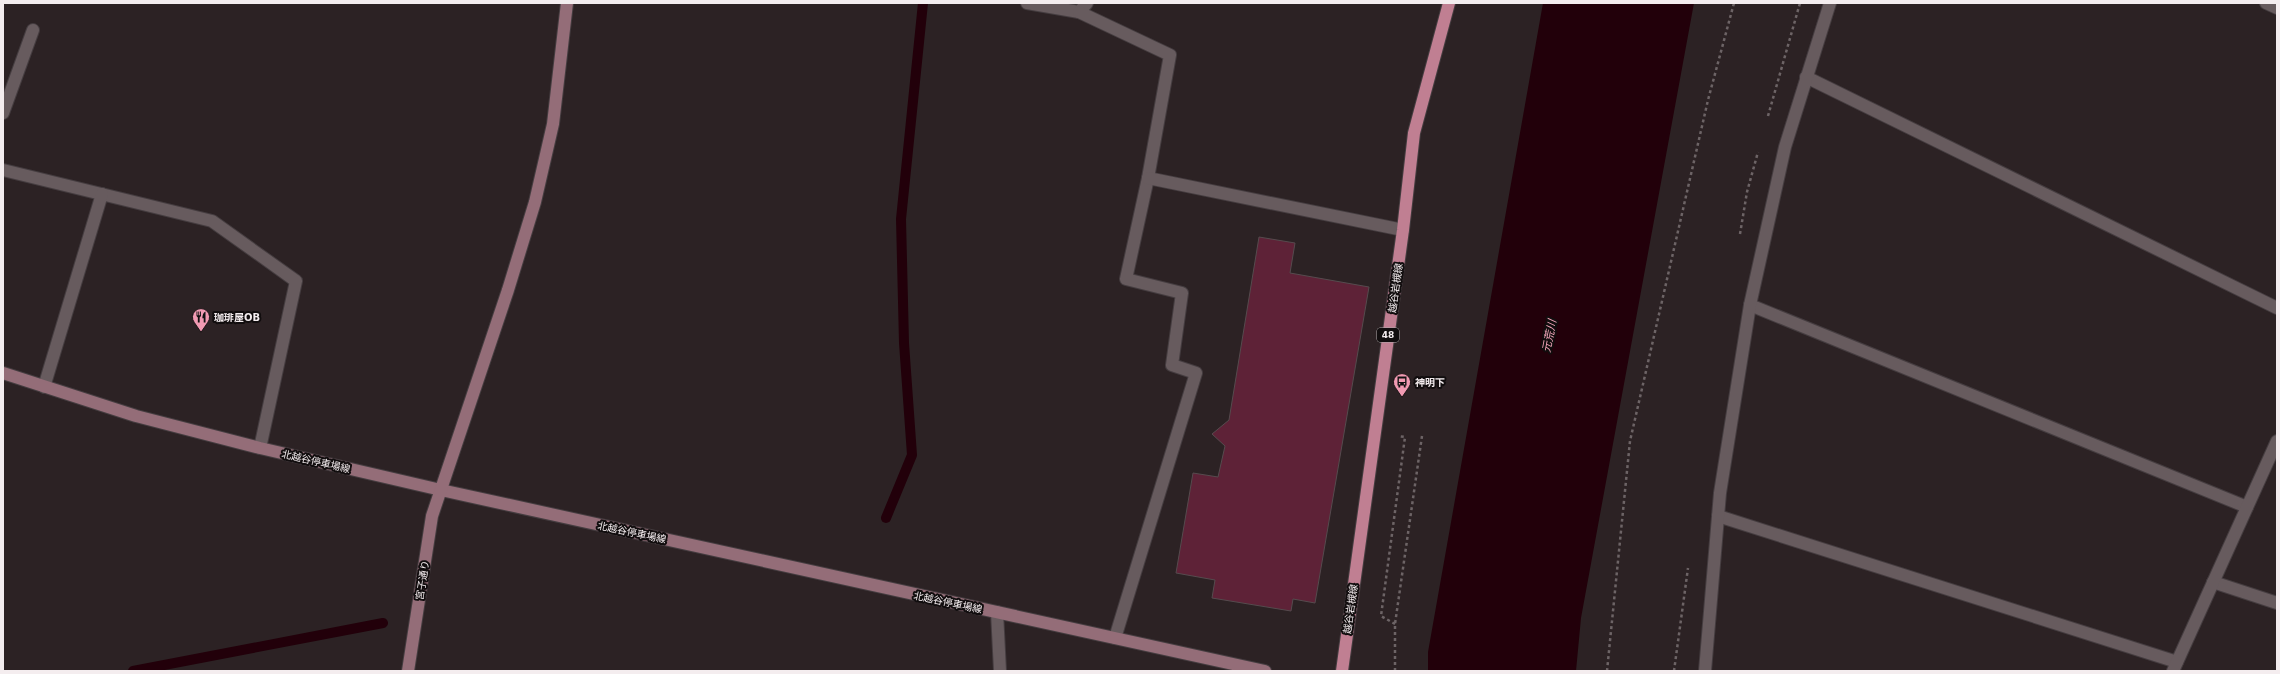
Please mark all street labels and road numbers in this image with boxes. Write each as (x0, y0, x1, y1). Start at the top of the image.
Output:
street label: 越谷岩槻線 (1387, 263, 1404, 314)
road number: 48 (1377, 328, 1399, 342)
street label: 北越谷停車場線 (281, 448, 351, 475)
street label: 北越谷停車場線 (597, 520, 667, 545)
street label: 宮子通り (414, 559, 431, 601)
street label: 越谷岩槻線 (1342, 584, 1359, 635)
street label: 北越谷停車場線 (913, 590, 983, 615)

